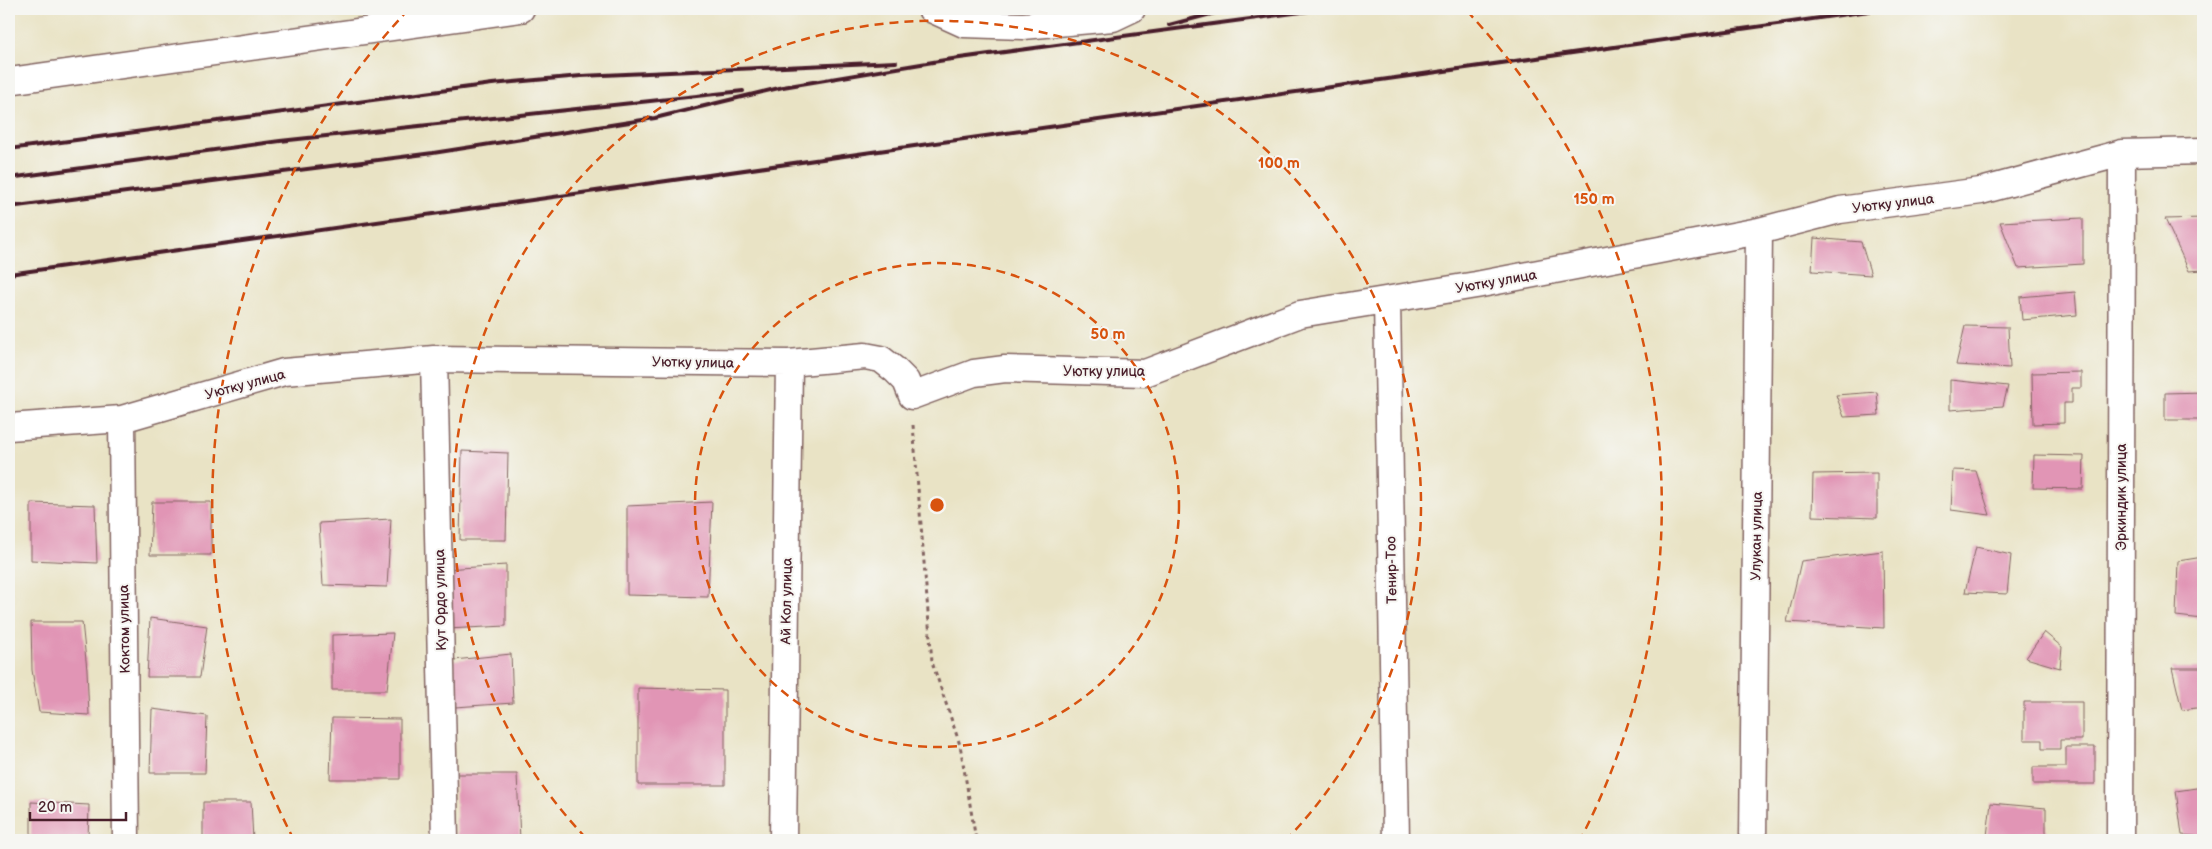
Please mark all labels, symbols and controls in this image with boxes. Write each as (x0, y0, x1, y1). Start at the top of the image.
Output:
text: 100 m (1258, 154, 1300, 173)
text: 150 m (1573, 190, 1615, 209)
street label: Уютку улица (1851, 190, 1936, 217)
street label: Уютку улица (1454, 266, 1539, 297)
text: 50 m (1091, 325, 1126, 344)
street label: Уютку улица (652, 353, 735, 372)
street label: Уютку улица (1063, 363, 1146, 380)
street label: Уютку улица (203, 365, 288, 403)
street label: Эркиндик улица (2113, 443, 2130, 550)
street label: Улукан улица (1747, 490, 1766, 581)
centre of rings (928, 496, 946, 514)
street label: Тенир-Тоо (1382, 536, 1401, 604)
street label: Кут Ордо улица (431, 548, 450, 651)
street label: Ай Кол улица (777, 557, 796, 646)
street label: Коктом улица (115, 584, 134, 674)
scale bar (30, 789, 126, 821)
text: 20 m (38, 798, 72, 817)

